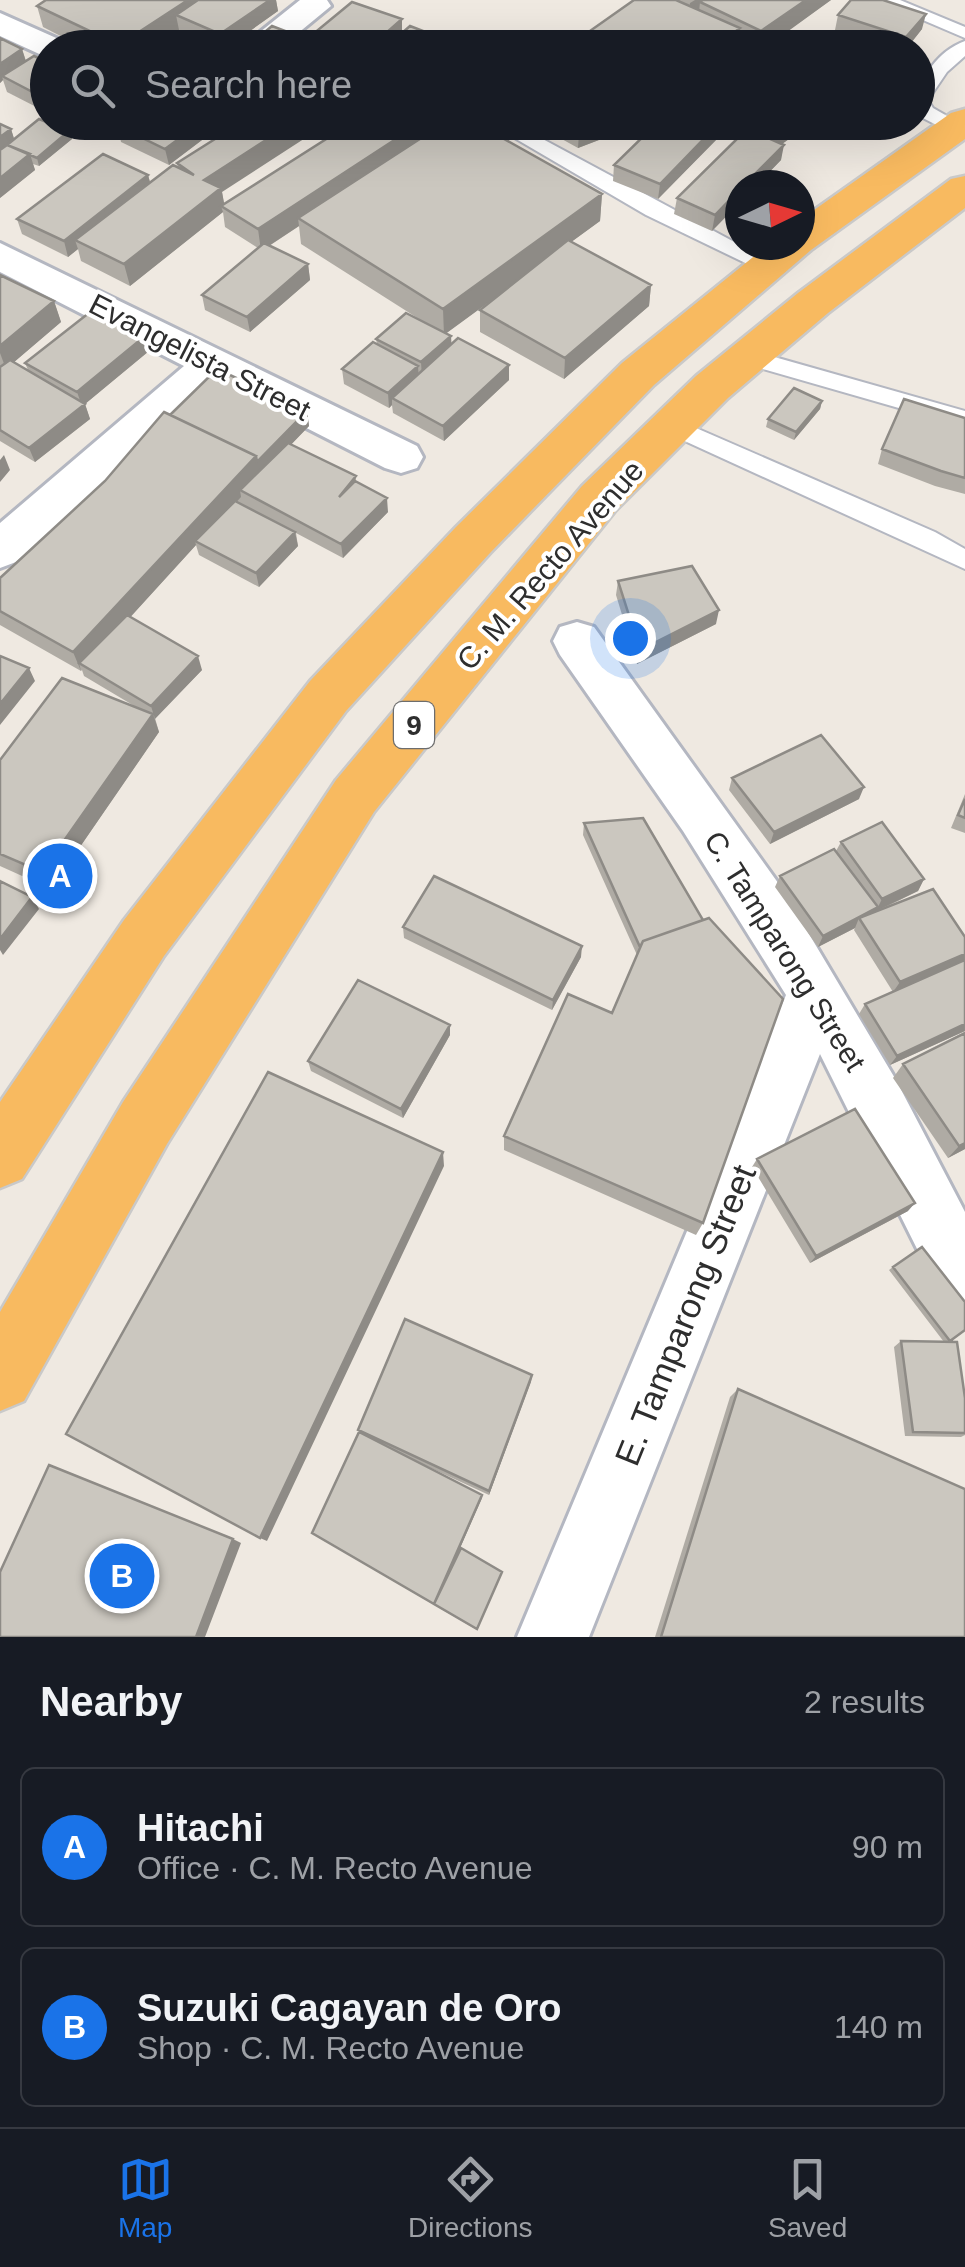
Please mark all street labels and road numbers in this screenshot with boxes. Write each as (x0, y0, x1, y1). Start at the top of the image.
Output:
street label: Evangelista Street (84, 287, 317, 427)
street label: C. M. Recto Avenue (450, 454, 650, 676)
road number: 9 (394, 702, 434, 748)
street label: C. Tamparong Street (698, 825, 873, 1077)
street label: E. Tamparong Street (607, 1159, 763, 1471)

